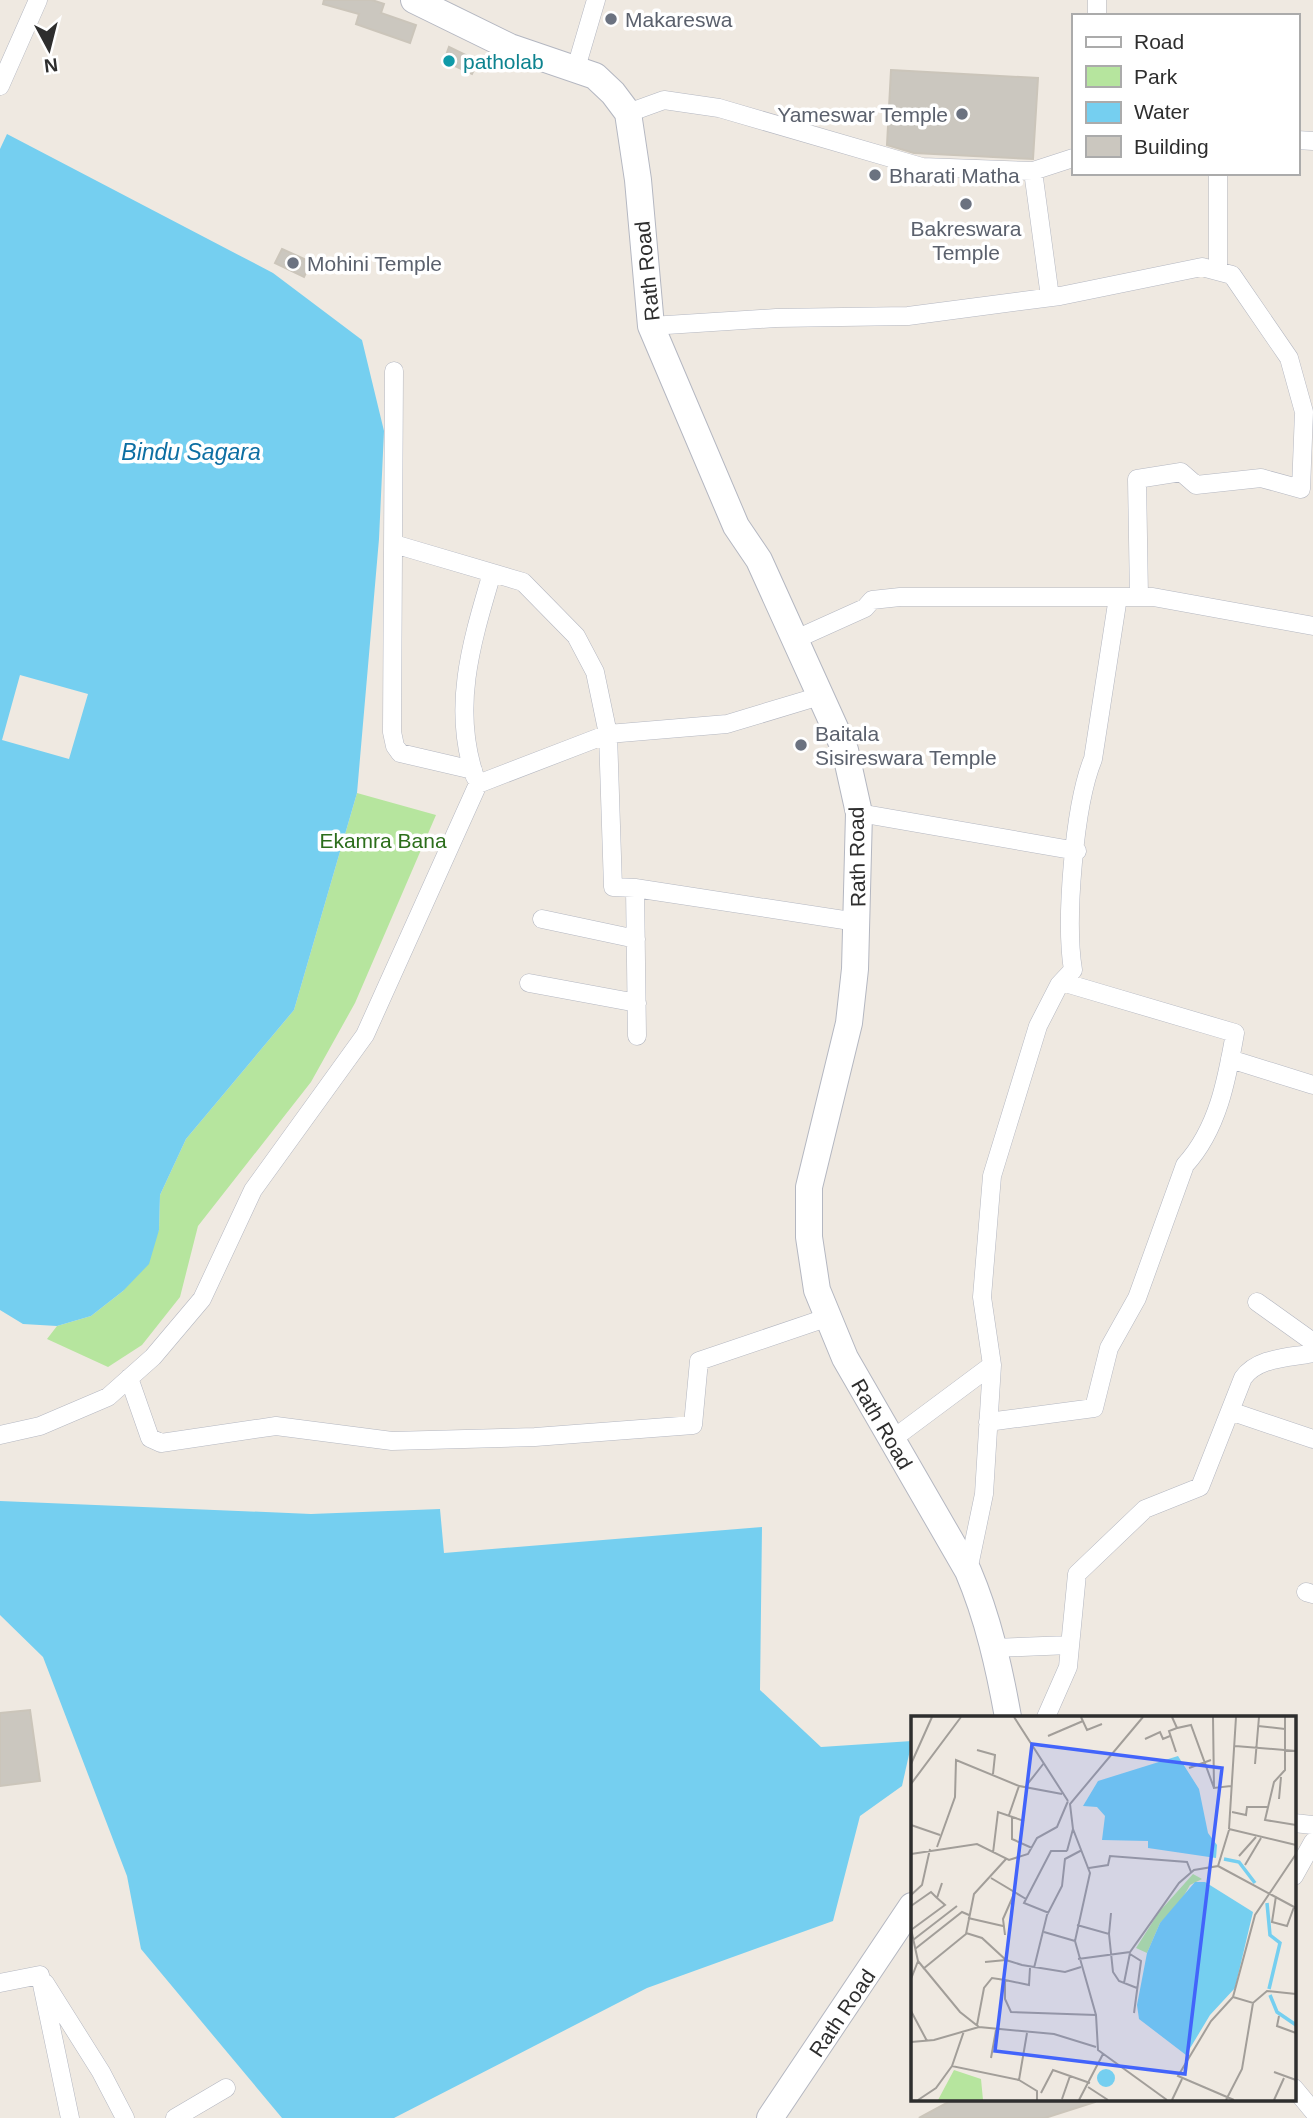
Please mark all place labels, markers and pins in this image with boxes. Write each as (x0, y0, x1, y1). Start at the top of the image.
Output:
place label: Makareswa (625, 8, 733, 31)
marker: Makareswa (603, 11, 619, 27)
place label: patholab (463, 50, 544, 73)
marker: patholab (441, 53, 457, 69)
place label: Yameswar Temple (777, 103, 948, 126)
marker: Yameswar Temple (954, 106, 970, 122)
place label: Bharati Matha (889, 164, 1020, 187)
marker: Bharati Matha (867, 167, 883, 183)
marker: Bakreswara Temple (958, 196, 974, 212)
place label: Bakreswara Temple (911, 217, 1022, 264)
place label: Mohini Temple (307, 252, 442, 275)
marker: Mohini Temple (285, 255, 301, 271)
place label: Baitala Sisireswara Temple (815, 722, 997, 769)
marker: Baitala Sisireswara Temple (793, 737, 809, 753)

